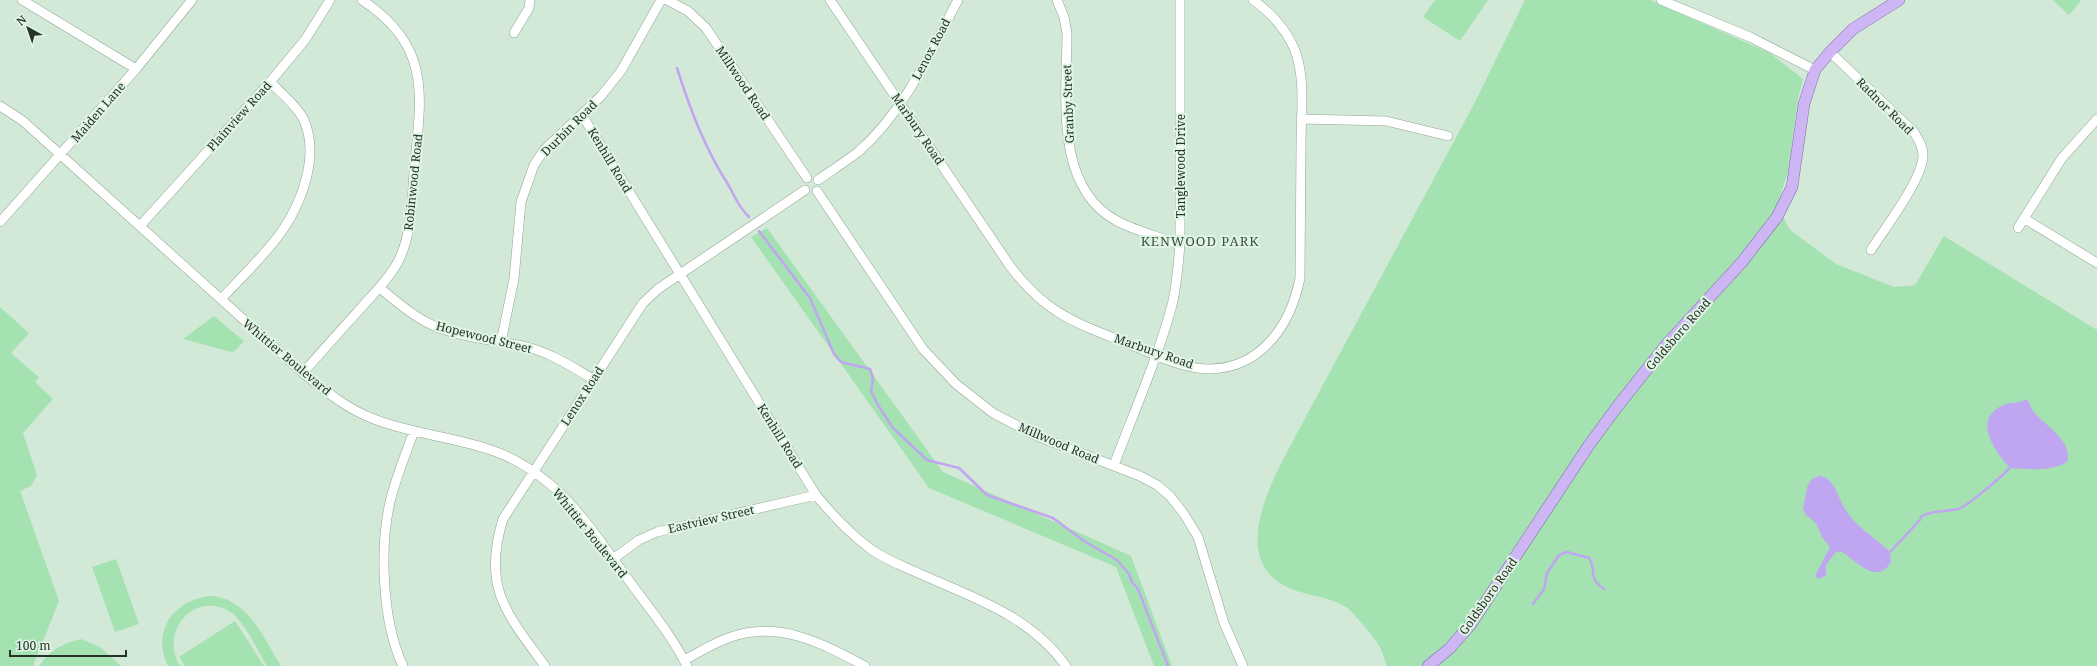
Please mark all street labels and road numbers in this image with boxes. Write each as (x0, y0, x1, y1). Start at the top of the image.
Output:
street label: Lenox Road (908, 15, 955, 83)
street label: Millwood Road (712, 43, 774, 124)
street label: Granby Street (1058, 64, 1078, 144)
street label: Radnor Road (1853, 74, 1918, 139)
street label: Plainview Road (203, 77, 275, 155)
street label: Maiden Lane (67, 78, 129, 146)
street label: Marbury Road (888, 90, 949, 169)
street label: Durbin Road (537, 96, 601, 160)
street label: Tanglewood Drive (1172, 114, 1189, 218)
street label: Kenhill Road (584, 124, 636, 196)
street label: Robinwood Road (399, 132, 427, 231)
street label: Goldsboro Road (1642, 294, 1715, 374)
street label: Whittier Boulevard (239, 315, 335, 400)
street label: Hopewood Street (434, 317, 534, 357)
street label: Marbury Road (1112, 329, 1197, 373)
street label: Lenox Road (556, 363, 608, 429)
street label: Kenhill Road (753, 400, 807, 472)
street label: Millwood Road (1016, 418, 1103, 468)
street label: Whittier Boulevard (549, 485, 632, 582)
street label: Eastview Street (666, 501, 756, 537)
street label: Goldsboro Road (1455, 553, 1521, 638)

